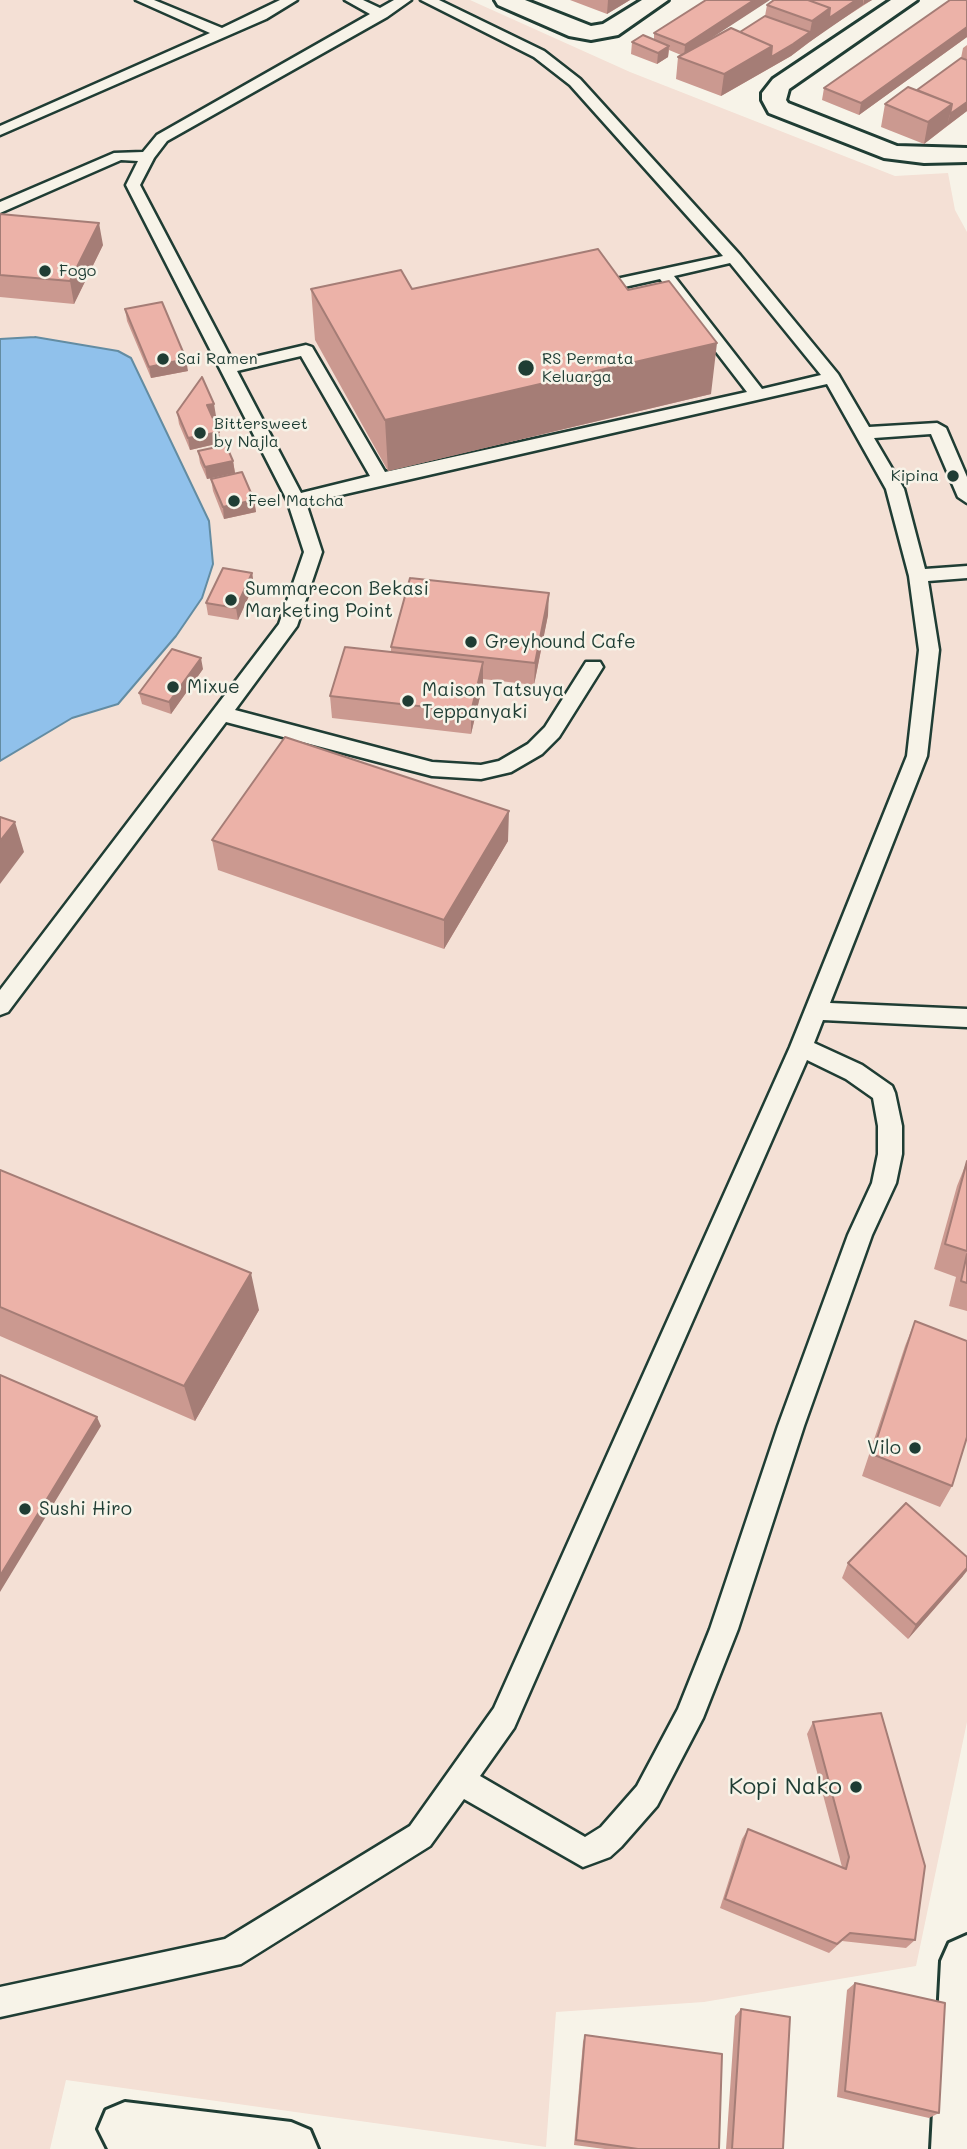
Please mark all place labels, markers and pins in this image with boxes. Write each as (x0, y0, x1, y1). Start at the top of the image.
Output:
place label: Fogo (59, 261, 96, 281)
marker: Fogo (37, 263, 53, 279)
place label: Sai Ramen (177, 349, 258, 369)
place label: RS Permata Keluarga (542, 349, 634, 387)
marker: Sai Ramen (155, 351, 171, 367)
marker: RS Permata Keluarga (516, 358, 536, 378)
place label: Bittersweet by Najla (214, 414, 308, 452)
marker: Bittersweet by Najla (192, 425, 208, 441)
place label: Kipina (891, 466, 939, 486)
marker: Kipina (945, 468, 961, 484)
place label: Feel Matcha (248, 491, 344, 511)
marker: Feel Matcha (226, 493, 242, 509)
place label: Summarecon Bekasi Marketing Point (245, 578, 429, 622)
marker: Summarecon Bekasi Marketing Point (223, 592, 239, 608)
place label: Greyhound Cafe (485, 631, 636, 653)
marker: Greyhound Cafe (463, 634, 479, 650)
place label: Mixue (187, 676, 240, 698)
marker: Mixue (165, 679, 181, 695)
place label: Maison Tatsuya Teppanyaki (422, 679, 564, 723)
marker: Maison Tatsuya Teppanyaki (400, 693, 416, 709)
place label: Vilo (867, 1437, 901, 1459)
marker: Vilo (907, 1440, 923, 1456)
place label: Sushi Hiro (39, 1498, 132, 1520)
marker: Sushi Hiro (17, 1501, 33, 1517)
place label: Kopi Nako (729, 1773, 842, 1801)
marker: Kopi Nako (848, 1779, 864, 1795)

